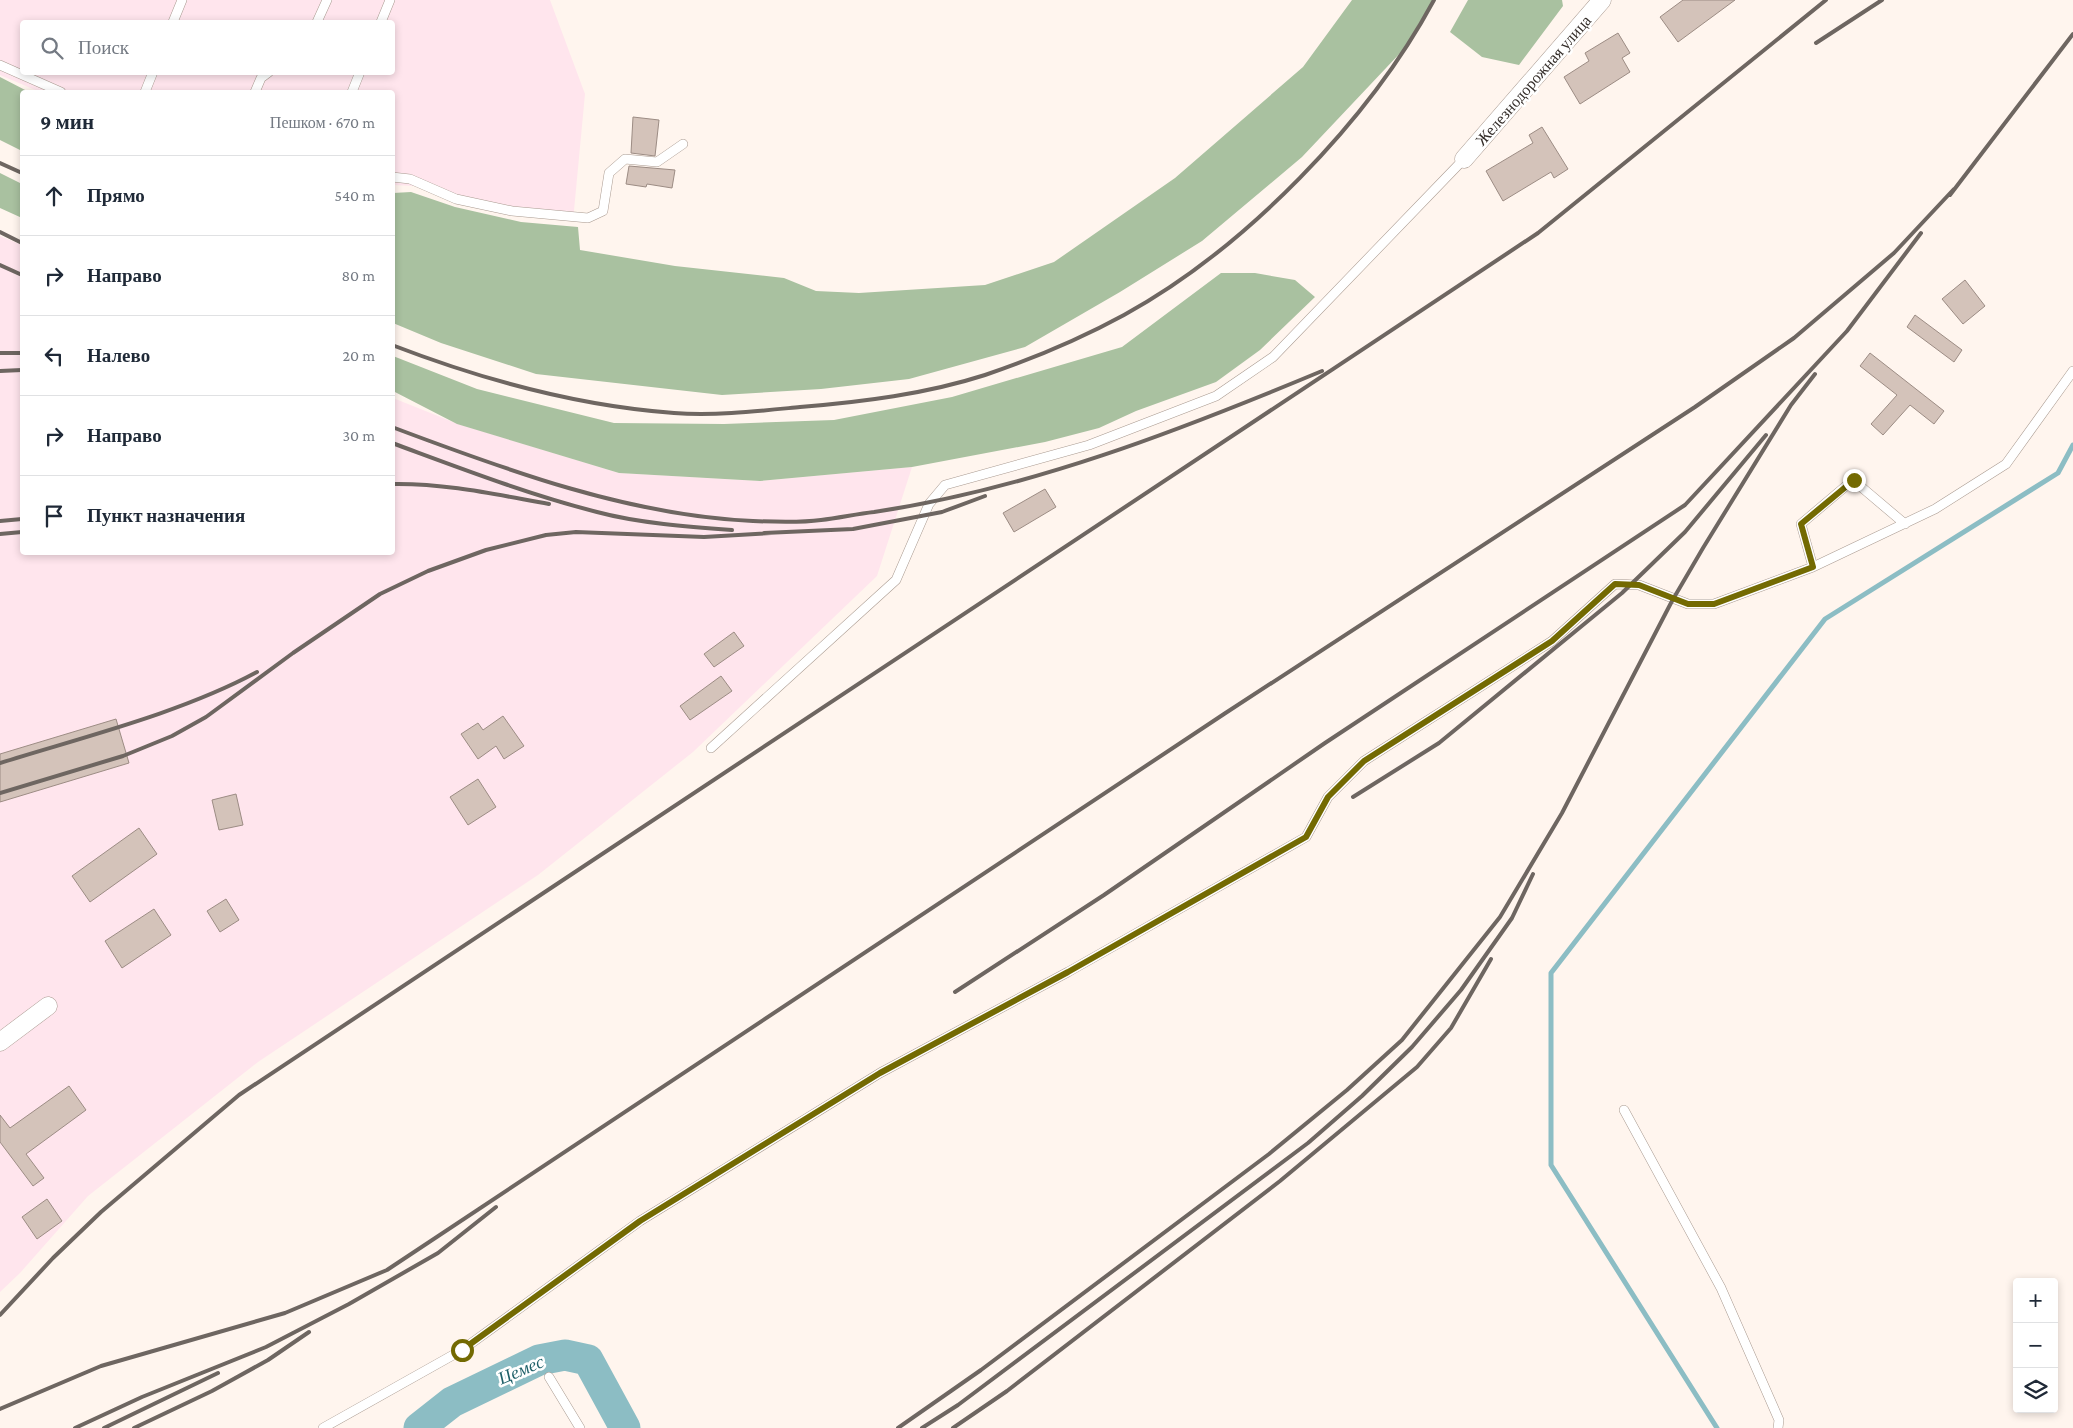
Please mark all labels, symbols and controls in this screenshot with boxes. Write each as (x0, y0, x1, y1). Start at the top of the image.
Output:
street label: Железнодорожная улица (1472, 12, 1595, 149)
search box (20, 20, 395, 75)
icon: search (38, 34, 66, 62)
text: Поиск (78, 37, 129, 58)
text: 9 мин (40, 110, 94, 134)
text: Пешком · 670 m (270, 114, 375, 131)
icon: ahead (40, 182, 68, 210)
text: Прямо (87, 185, 145, 206)
text: 540 m (334, 187, 375, 204)
icon: right (40, 262, 68, 290)
text: Направо (87, 265, 162, 286)
text: 80 m (341, 267, 375, 284)
icon: left (40, 342, 68, 370)
text: Налево (87, 345, 150, 366)
text: 20 m (342, 347, 375, 364)
icon: right (40, 422, 68, 450)
text: Направо (87, 425, 162, 446)
text: 30 m (343, 427, 375, 444)
route end (1843, 469, 1866, 492)
icon: arrive (40, 502, 68, 530)
text: Пункт назначения (87, 505, 245, 526)
map controls (2013, 1278, 2058, 1413)
button: + (2013, 1278, 2058, 1323)
button: − (2013, 1323, 2058, 1368)
route start (451, 1339, 474, 1362)
water label: Цемес (494, 1351, 547, 1389)
button: layers (2013, 1368, 2058, 1413)

